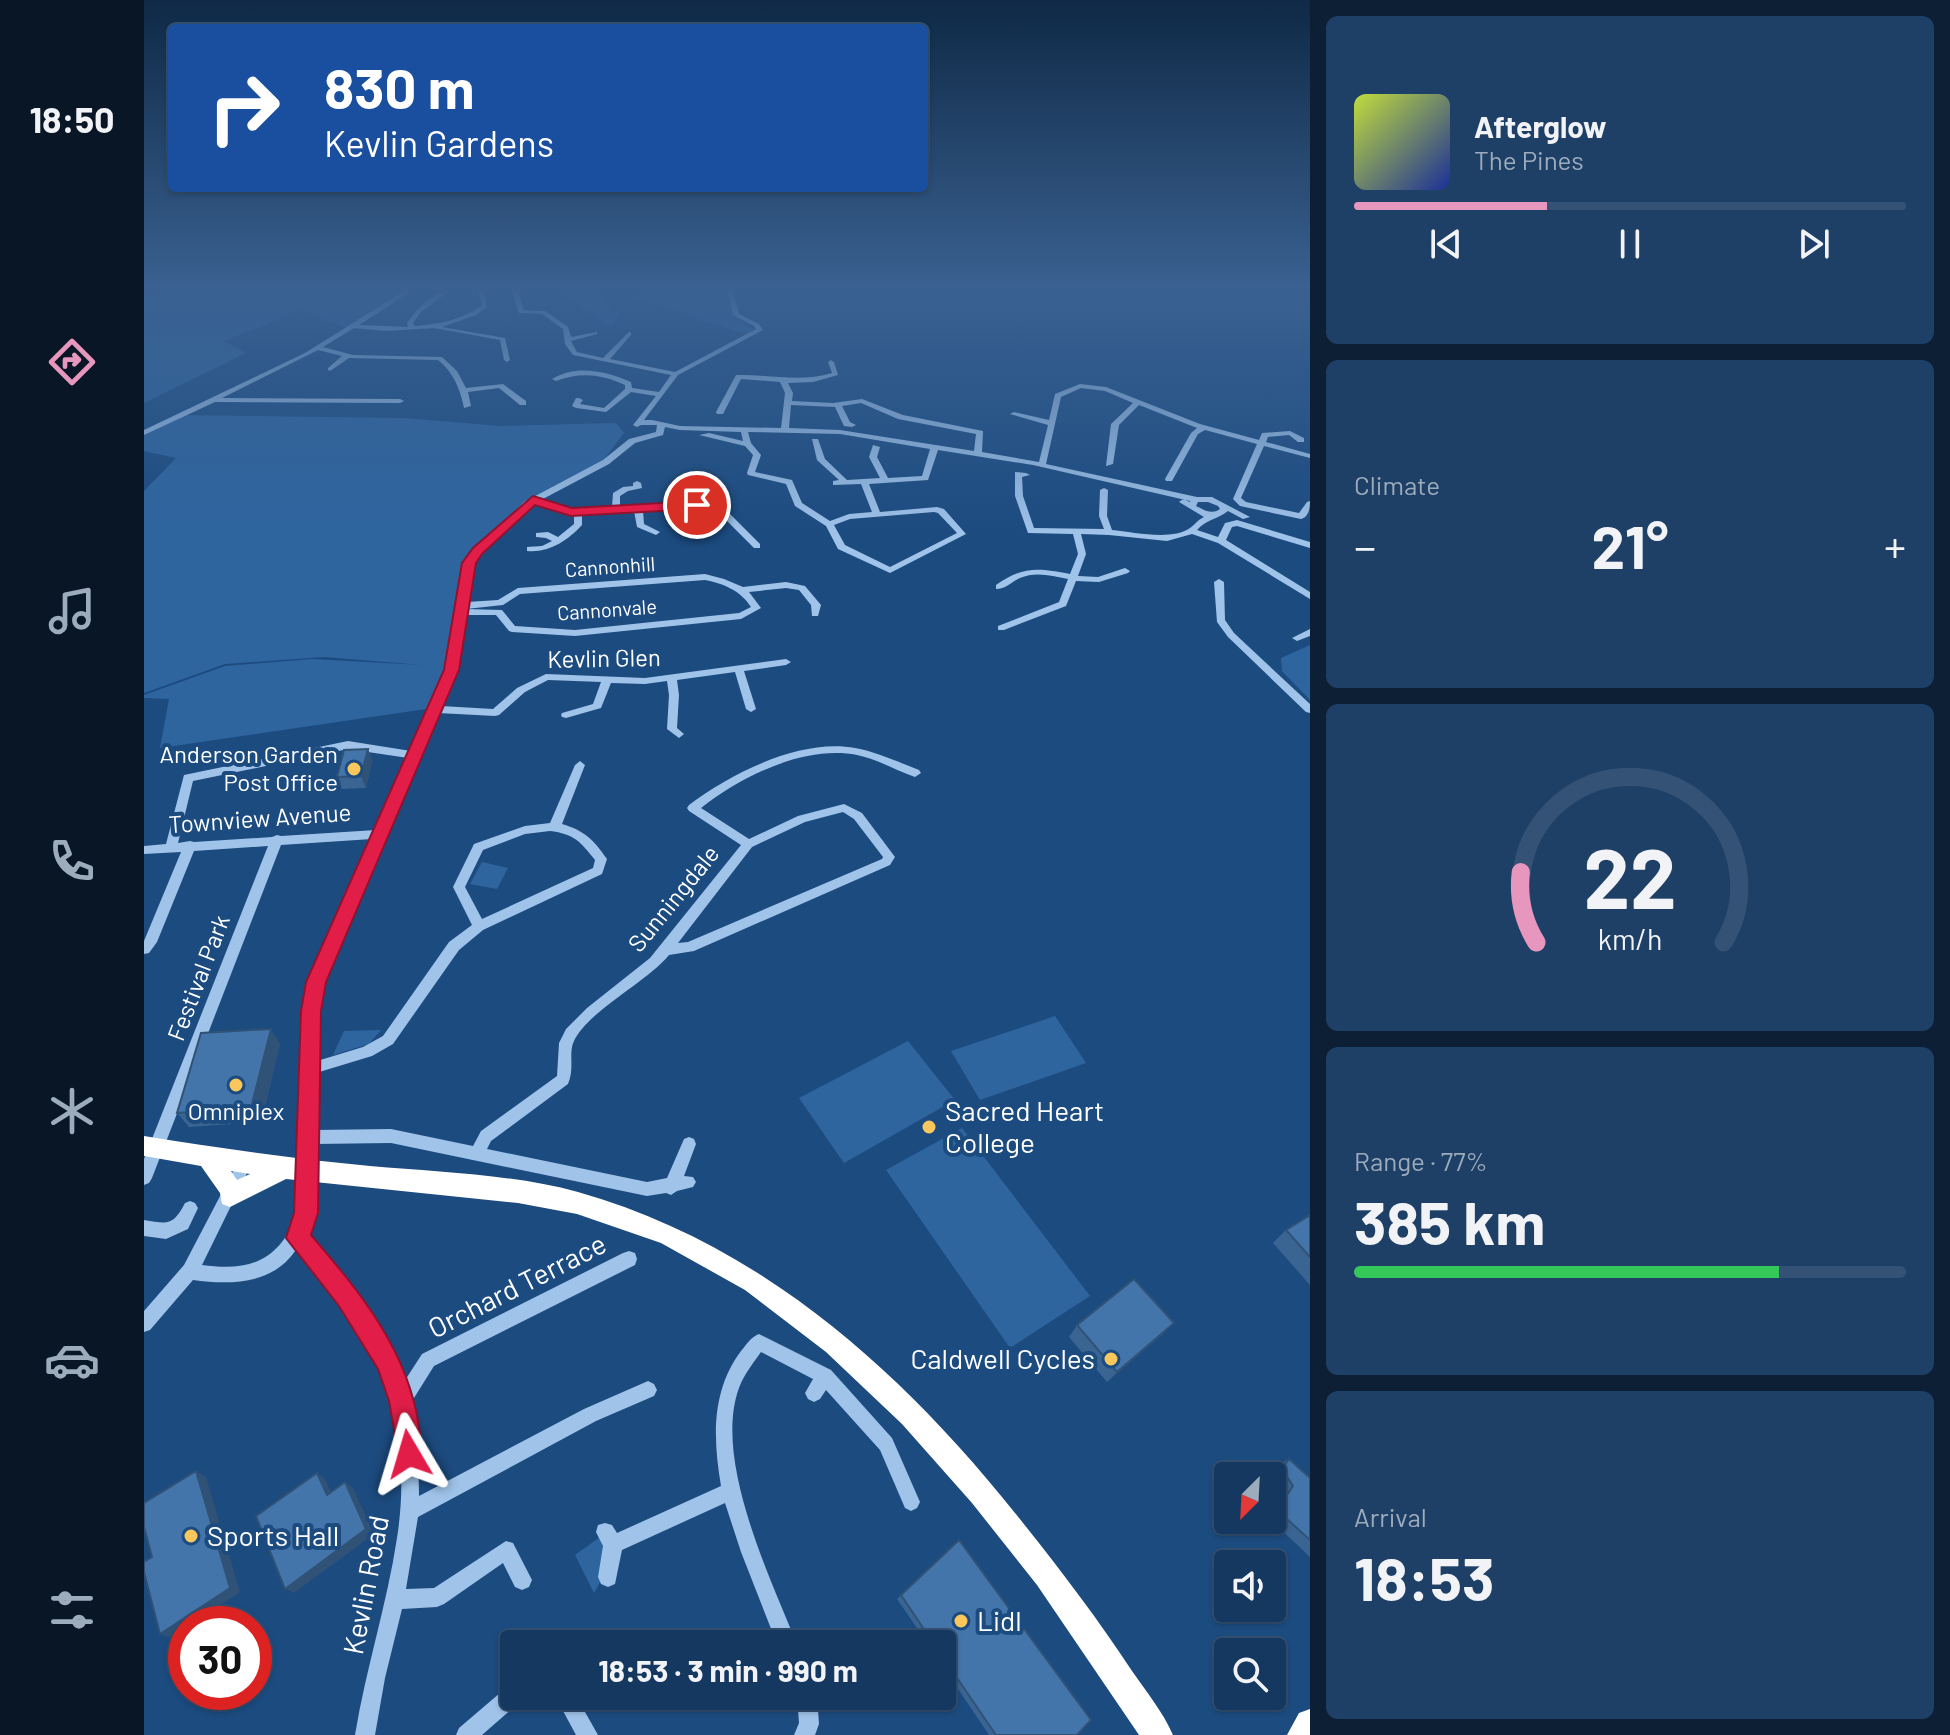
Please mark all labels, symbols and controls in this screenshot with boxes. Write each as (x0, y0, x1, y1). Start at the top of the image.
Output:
text: 830 m (324, 53, 474, 120)
icon: right (192, 56, 296, 160)
text: 18:50 (29, 97, 115, 140)
text: Afterglow (1474, 108, 1607, 144)
text: Kevlin Gardens (324, 121, 554, 164)
text: The Pines (1474, 144, 1584, 175)
icon: previous (1424, 222, 1468, 266)
icon: pause (1608, 222, 1652, 266)
icon: next (1792, 222, 1836, 266)
icon: directions (44, 334, 100, 390)
text: Climate (1354, 469, 1440, 500)
pin (663, 471, 731, 539)
icon: arrive (675, 483, 719, 527)
text: 21° (1591, 509, 1669, 581)
text: − (1354, 519, 1376, 572)
text: + (1884, 519, 1906, 572)
street label: Cannonhill (564, 551, 656, 581)
icon: music (44, 583, 100, 639)
street label: Cannonvale (556, 594, 658, 624)
street label: Kevlin Glen (547, 642, 661, 673)
place label: Anderson Garden Post Office (159, 739, 338, 796)
marker: Anderson Garden Post Office (345, 760, 363, 778)
street label: Townview Avenue (168, 797, 352, 838)
text: 22 (1583, 826, 1677, 926)
icon: phone (44, 833, 100, 889)
street label: Sunningdale (621, 839, 724, 957)
street label: Festival Park (160, 910, 235, 1045)
text: km/h (1598, 922, 1662, 957)
marker: Omniplex (227, 1076, 245, 1094)
icon: climate (44, 1083, 100, 1139)
place label: Sacred Heart College (945, 1093, 1104, 1159)
place label: Omniplex (188, 1096, 284, 1125)
marker: Sacred Heart College (920, 1118, 938, 1136)
text: Range · 77% (1354, 1145, 1487, 1176)
text: 385 km (1354, 1185, 1545, 1257)
street label: Orchard Terrace (422, 1226, 611, 1345)
icon: car (44, 1332, 100, 1388)
place label: Caldwell Cycles (910, 1341, 1095, 1375)
marker: Caldwell Cycles (1102, 1350, 1120, 1368)
position arrow (367, 1412, 451, 1496)
north arrow (1214, 1462, 1286, 1534)
map controls (1214, 1462, 1286, 1710)
text: Arrival (1354, 1501, 1427, 1532)
street label: Kevlin Road (335, 1512, 395, 1657)
place label: Sports Hall (207, 1518, 339, 1552)
marker: Sports Hall (182, 1527, 200, 1545)
text: 18:53 (1354, 1541, 1494, 1613)
button: sound (1214, 1550, 1286, 1622)
icon: filters (44, 1582, 100, 1638)
place label: Lidl (977, 1603, 1022, 1637)
speed limit sign: 30 (168, 1606, 272, 1710)
marker: Lidl (952, 1612, 970, 1630)
button: search (1214, 1638, 1286, 1710)
text: 18:53 · 3 min · 990 m (598, 1652, 858, 1688)

